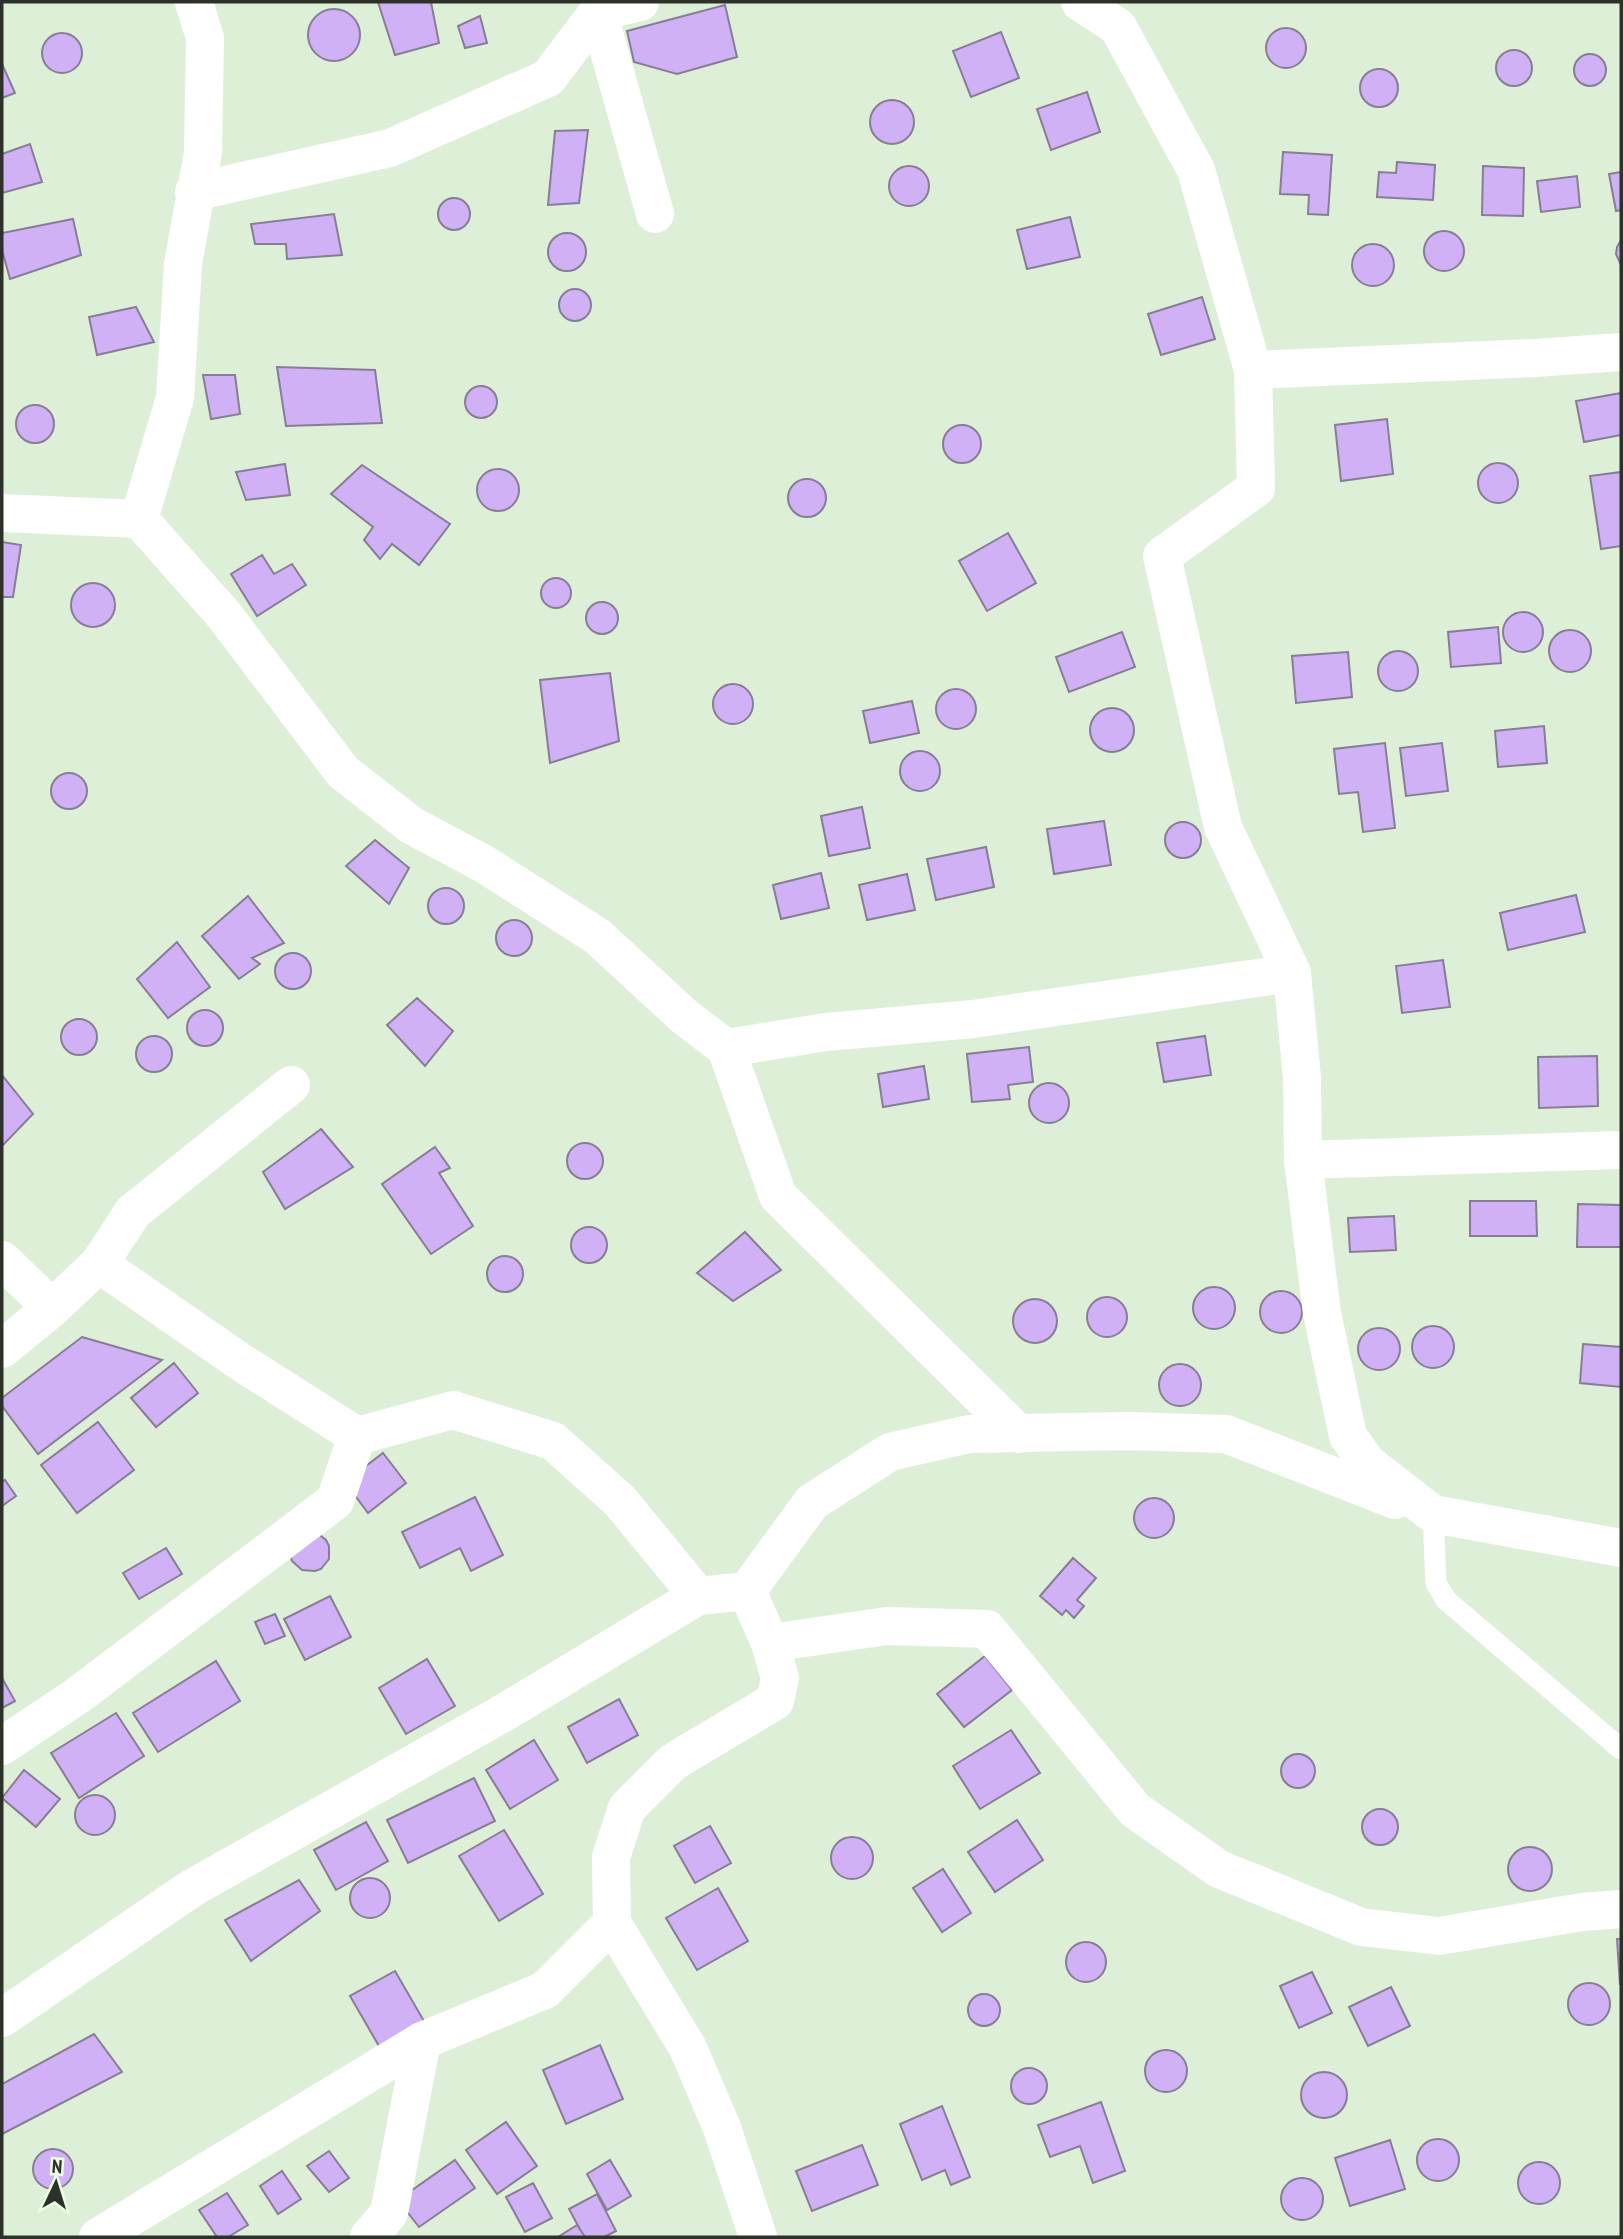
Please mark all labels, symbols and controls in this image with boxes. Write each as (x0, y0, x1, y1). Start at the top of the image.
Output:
north arrow (21, 2148, 91, 2218)
text: N (51, 2154, 63, 2178)

